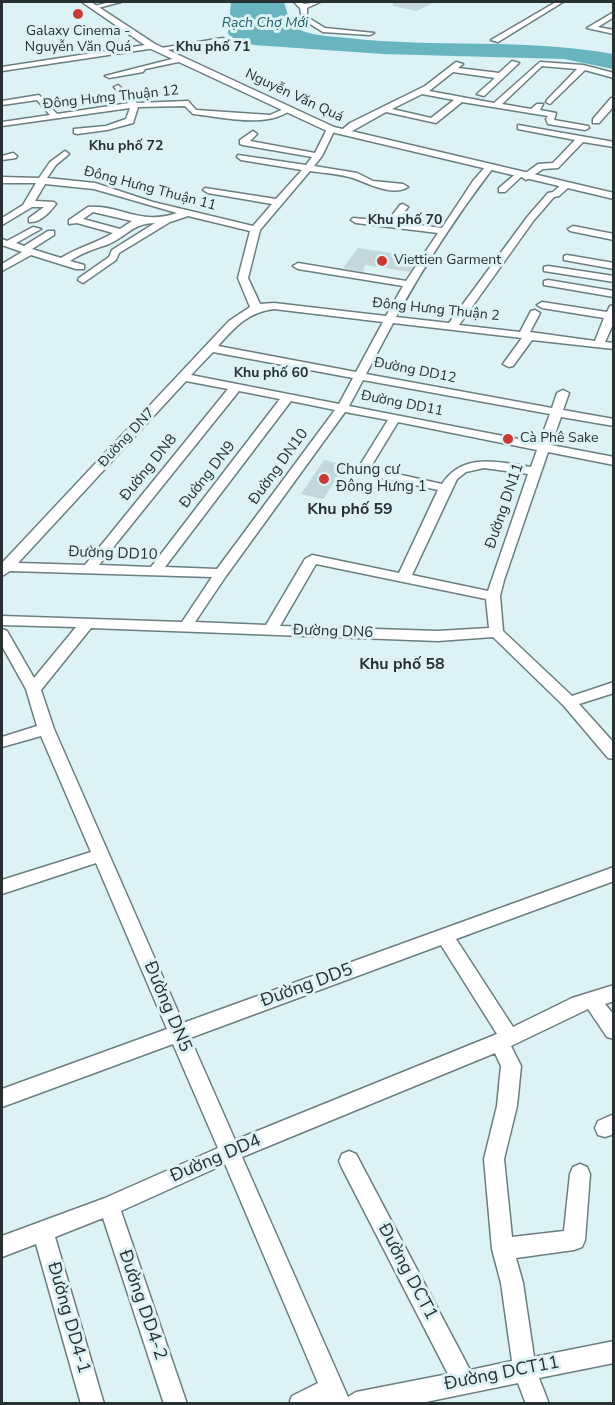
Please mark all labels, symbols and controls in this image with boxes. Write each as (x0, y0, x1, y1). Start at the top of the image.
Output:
marker: Galaxy Cinema - Nguyễn Văn Quá (71, 7, 85, 21)
water label: Rạch Chợ Mới (222, 16, 308, 32)
place label: Galaxy Cinema - Nguyễn Văn Quá (25, 24, 131, 56)
district label: Khu phố 71 (176, 40, 250, 56)
street label: Nguyễn Văn Quá (242, 66, 346, 126)
street label: Đông Hưng Thuận 12 (42, 83, 180, 113)
district label: Khu phố 72 (89, 139, 163, 155)
street label: Đông Hưng Thuận 11 (82, 163, 218, 215)
district label: Khu phố 70 (368, 213, 442, 229)
place label: Viettien Garment (394, 253, 501, 269)
marker: Viettien Garment (375, 254, 389, 268)
street label: Đông Hưng Thuận 2 (372, 295, 500, 325)
street label: Đường DD12 (372, 355, 458, 387)
district label: Khu phố 60 (234, 366, 308, 382)
street label: Đường DD11 (359, 388, 445, 420)
street label: Đường DN7 (95, 405, 159, 471)
street label: Đường DN10 (245, 426, 313, 508)
street label: Đường DN8 (117, 431, 181, 505)
place label: Cà Phê Sake (520, 431, 598, 447)
marker: Cà Phê Sake (501, 432, 515, 446)
street label: Đường DN9 (176, 438, 240, 512)
place label: Chung cư Đông Hưng 1 (336, 461, 427, 496)
street label: Đường DN11 (482, 461, 528, 551)
marker: Chung cư Đông Hưng 1 (317, 472, 331, 486)
district label: Khu phố 59 (307, 500, 393, 520)
street label: Đường DD10 (68, 543, 158, 565)
street label: Đường DN6 (293, 622, 373, 642)
district label: Khu phố 58 (359, 655, 445, 675)
street label: Đường DN5 (138, 958, 196, 1056)
street label: Đường DD5 (258, 959, 356, 1013)
street label: Đường DD4 (167, 1130, 265, 1188)
street label: Đường DCT1 (373, 1220, 441, 1324)
street label: Đường DD4-2 (113, 1247, 171, 1363)
street label: Đường DD4-1 (42, 1260, 94, 1376)
street label: Đường DCT11 (443, 1352, 561, 1396)

